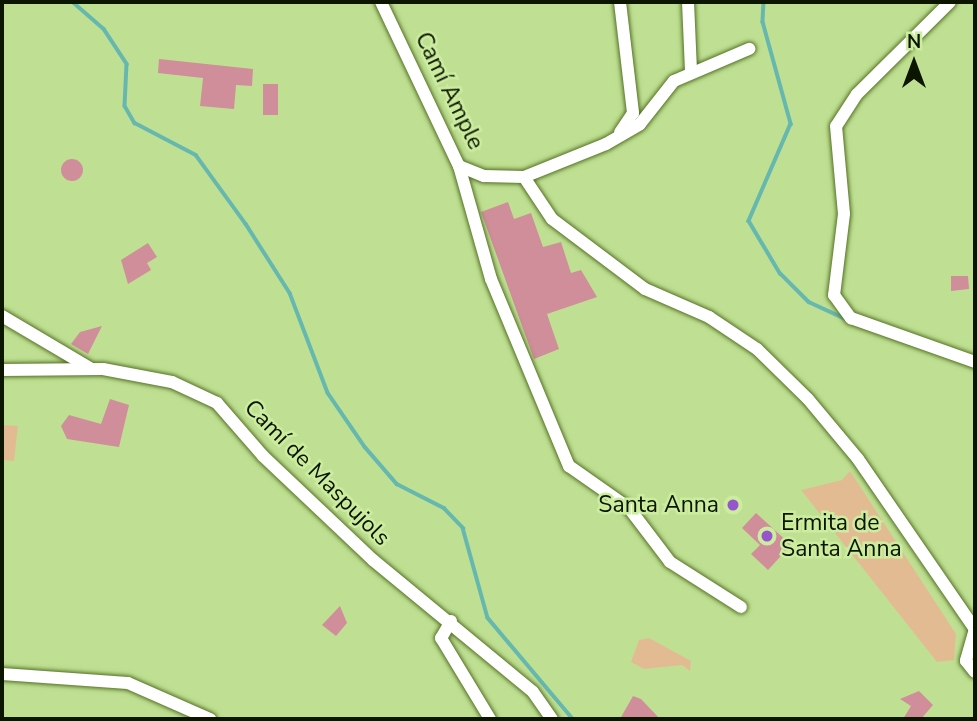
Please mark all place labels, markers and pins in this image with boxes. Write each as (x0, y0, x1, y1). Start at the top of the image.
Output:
place label: Santa Anna (598, 491, 719, 519)
marker: Santa Anna (725, 497, 741, 513)
place label: Ermita de Santa Anna (781, 509, 902, 563)
marker: Ermita de Santa Anna (759, 528, 775, 544)

